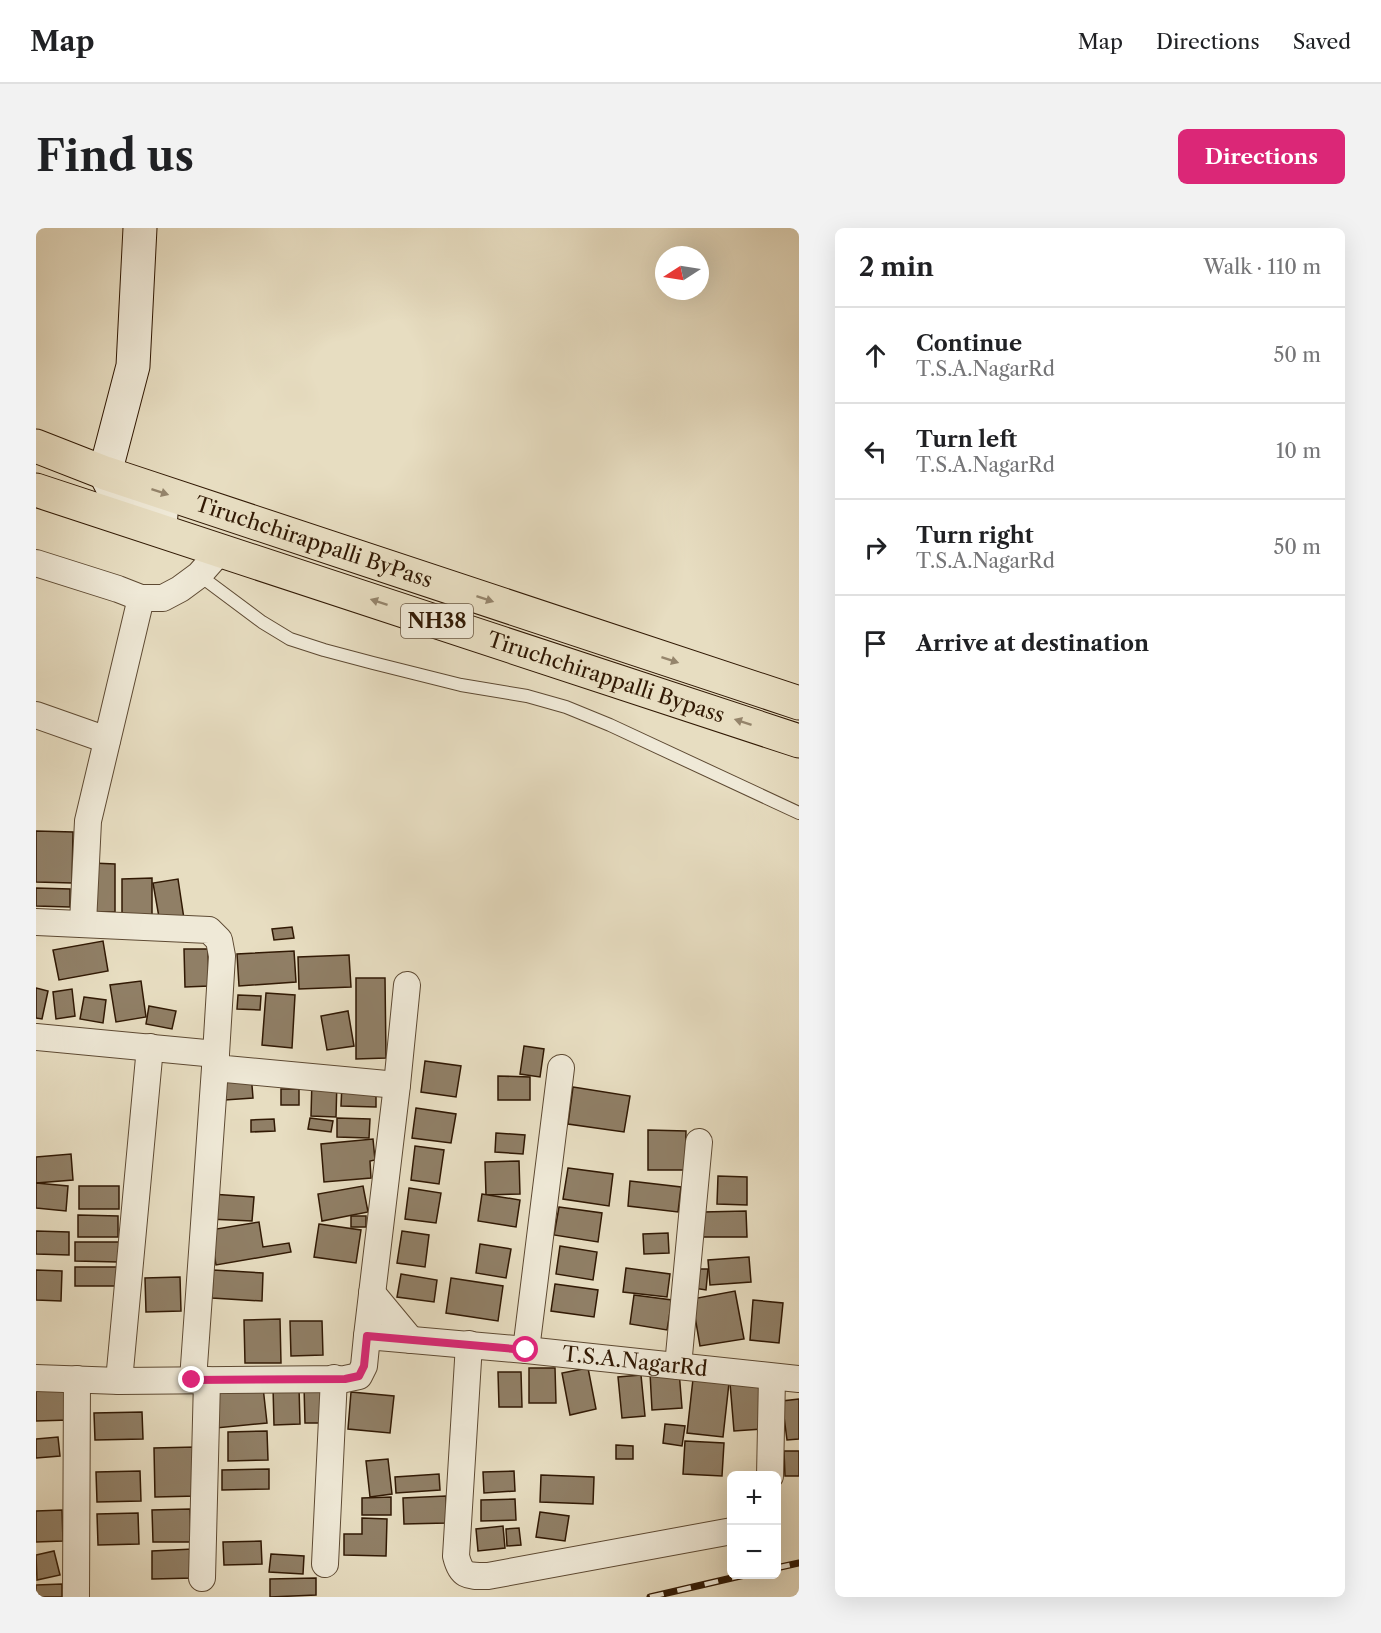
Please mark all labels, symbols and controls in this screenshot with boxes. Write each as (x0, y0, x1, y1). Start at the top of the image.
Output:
text: Map (30, 24, 94, 58)
text: Map (1078, 29, 1123, 54)
text: Directions (1156, 29, 1260, 54)
text: Saved (1293, 29, 1351, 54)
button: Directions (1178, 129, 1345, 184)
text: Find us (36, 130, 194, 182)
north arrow (655, 246, 709, 300)
text: 2 min (859, 251, 934, 283)
text: Walk · 110 m (1204, 255, 1321, 279)
text: Continue (916, 330, 1022, 357)
icon: ahead (859, 339, 892, 372)
text: 50 m (1274, 343, 1321, 367)
text: T.S.A.NagarRd (916, 357, 1055, 381)
text: Turn left (916, 426, 1017, 453)
icon: left (859, 435, 892, 468)
text: 10 m (1276, 439, 1321, 463)
text: T.S.A.NagarRd (916, 453, 1055, 477)
one-way arrow (151, 488, 169, 497)
street label: Tiruchchirappalli ByPass (192, 491, 436, 593)
text: Turn right (916, 522, 1034, 549)
icon: right (859, 531, 892, 564)
text: 50 m (1274, 535, 1321, 559)
text: T.S.A.NagarRd (916, 549, 1055, 573)
one-way arrow (476, 595, 494, 604)
one-way arrow (370, 596, 388, 606)
road number: NH38 (401, 604, 473, 638)
street label: Tiruchchirappalli Bypass (484, 626, 728, 728)
icon: arrive (859, 627, 892, 660)
text: Arrive at destination (916, 630, 1149, 657)
one-way arrow (661, 656, 679, 666)
one-way arrow (734, 717, 752, 727)
route start (512, 1336, 538, 1362)
street label: T.S.A.NagarRd (561, 1341, 709, 1381)
route end (178, 1366, 204, 1392)
map controls (727, 1471, 781, 1579)
button: + (727, 1471, 781, 1525)
button: − (727, 1525, 781, 1579)

